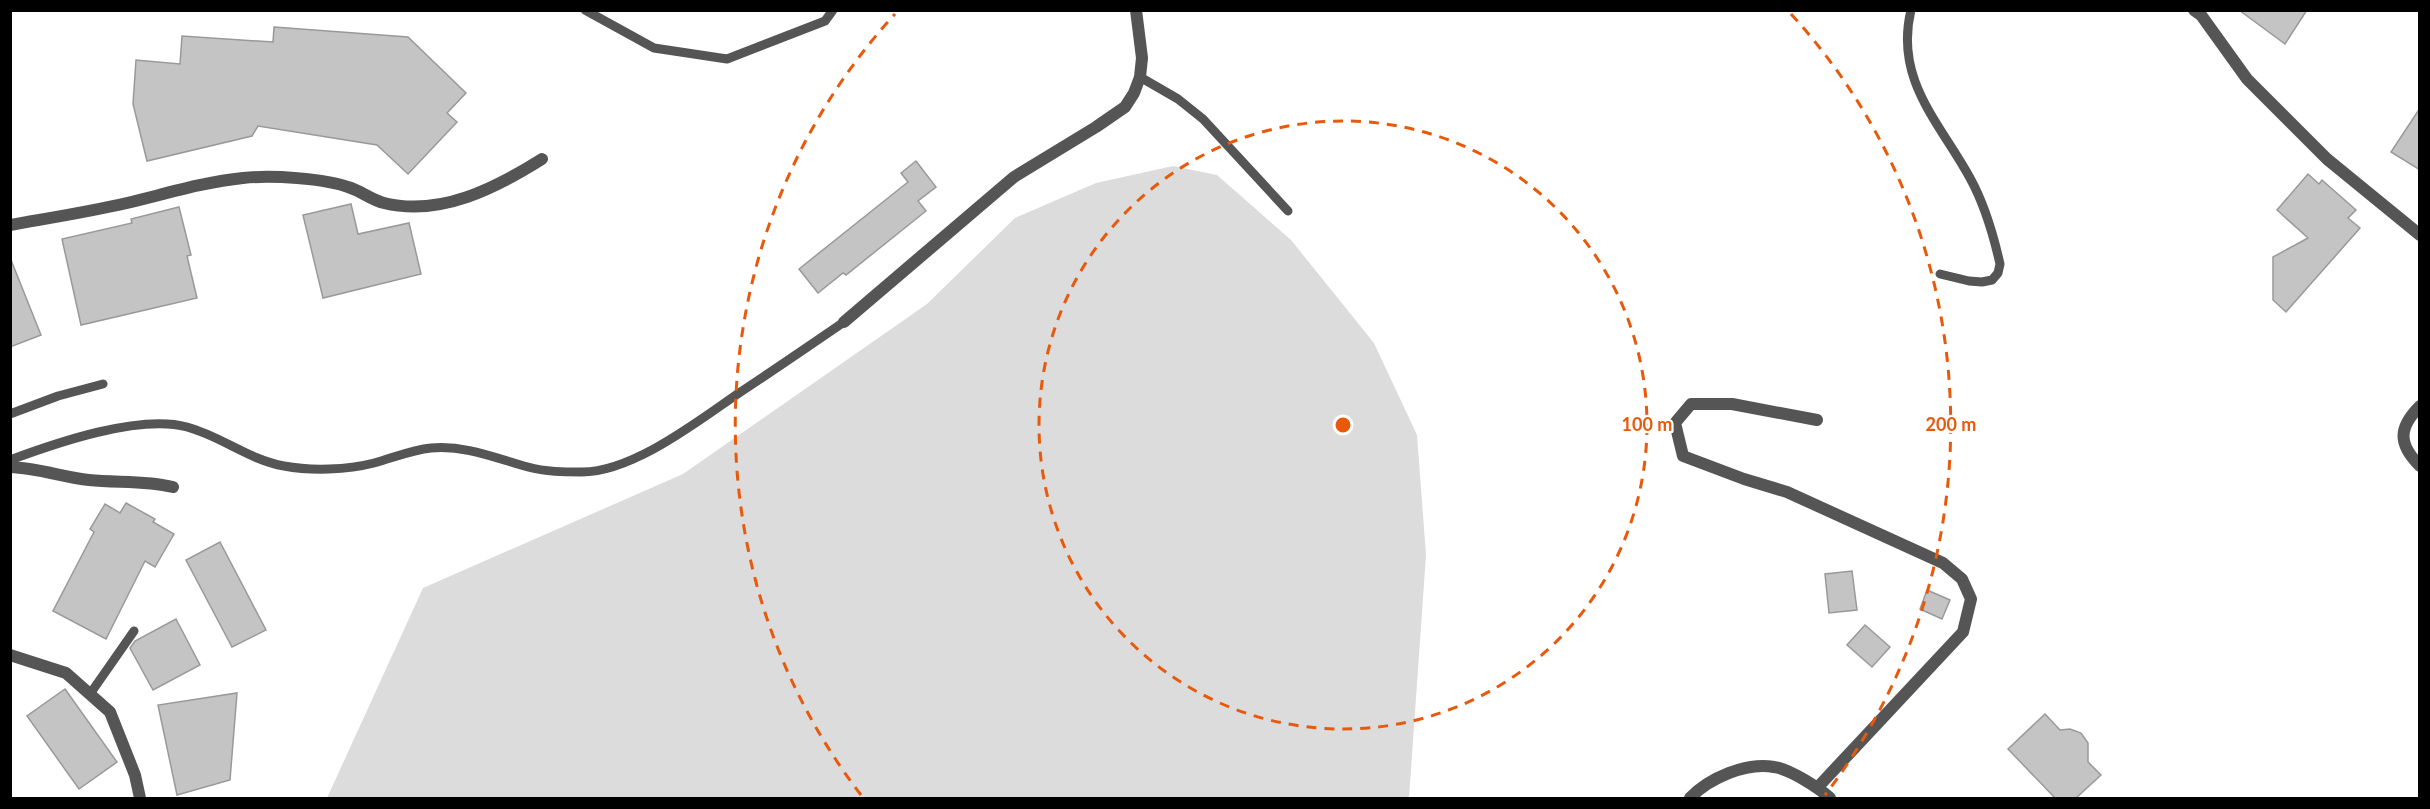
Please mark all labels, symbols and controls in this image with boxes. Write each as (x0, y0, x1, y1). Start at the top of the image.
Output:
text: 100 m (1622, 413, 1672, 435)
text: 200 m (1926, 413, 1976, 435)
centre of rings (1333, 415, 1353, 435)

